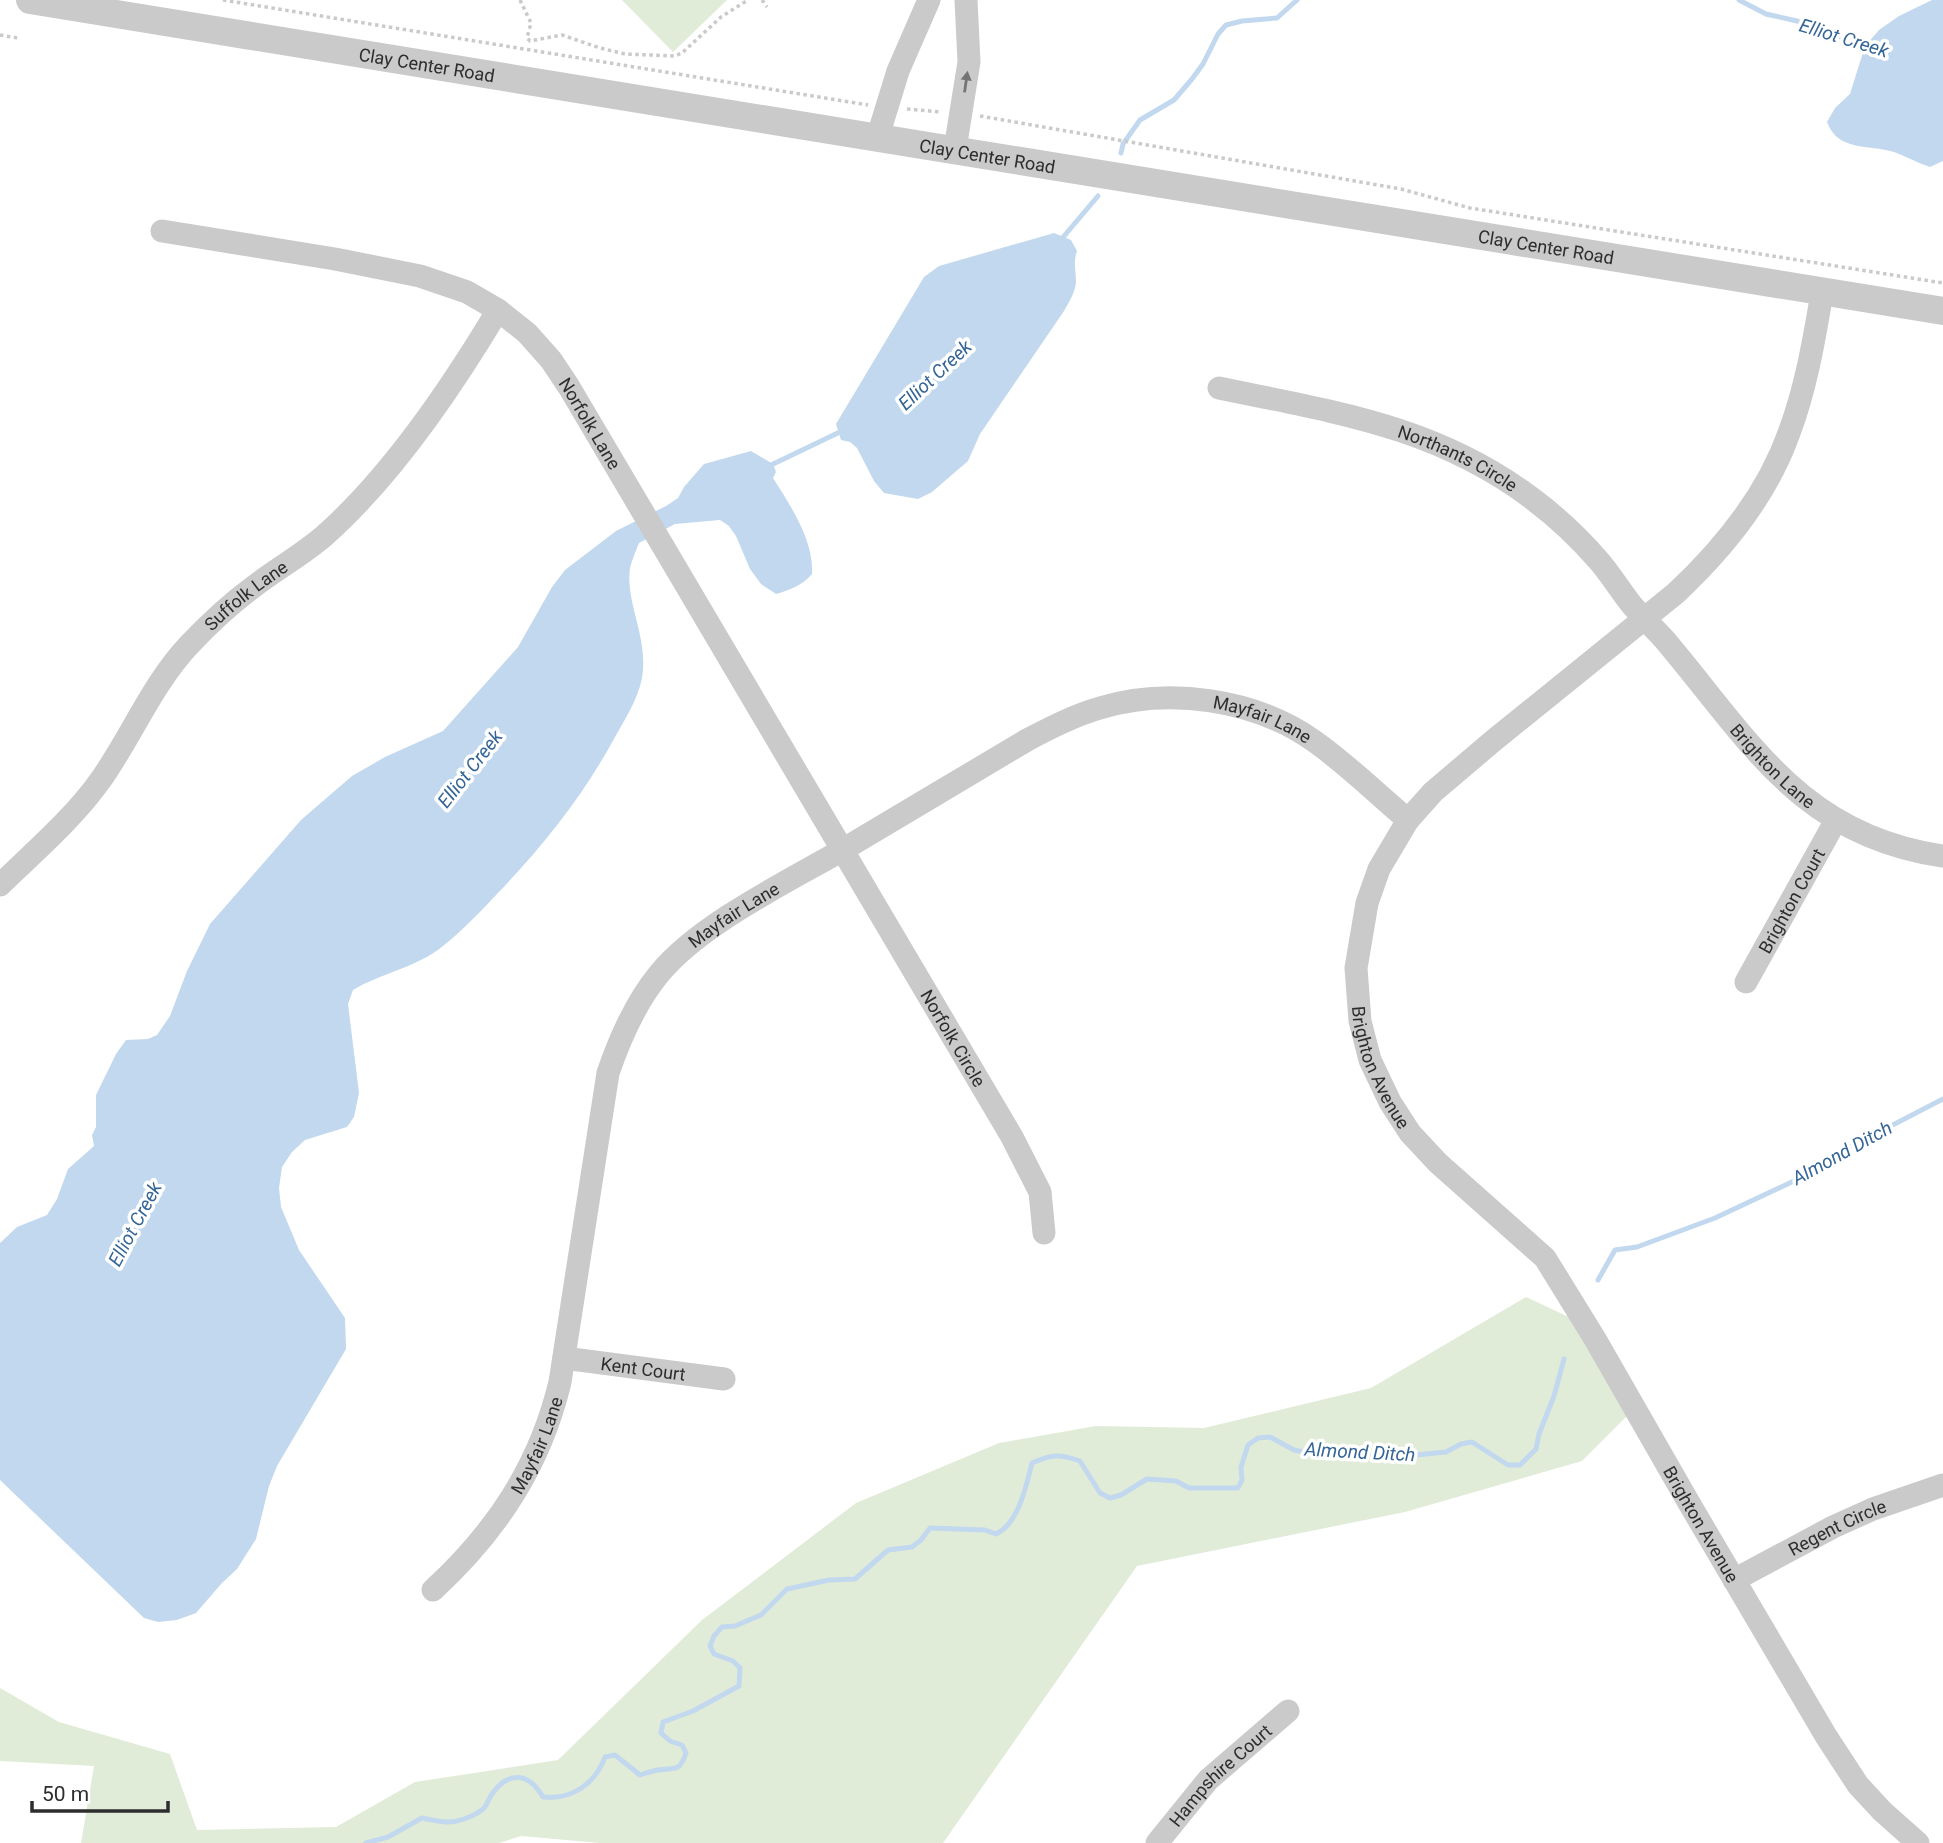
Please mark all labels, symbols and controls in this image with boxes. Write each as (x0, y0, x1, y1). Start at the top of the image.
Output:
water label: Elliot Creek (1797, 14, 1892, 63)
street label: Clay Center Road (357, 43, 496, 86)
one-way arrow (961, 71, 972, 93)
street label: Clay Center Road (918, 134, 1057, 177)
street label: Clay Center Road (1477, 225, 1616, 268)
water label: Elliot Creek (893, 335, 977, 415)
street label: Norfolk Lane (555, 373, 626, 473)
street label: Northants Circle (1395, 420, 1522, 495)
street label: Suffolk Lane (200, 556, 291, 634)
street label: Mayfair Lane (1212, 691, 1316, 747)
street label: Brighton Lane (1726, 719, 1819, 812)
water label: Elliot Creek (433, 725, 508, 812)
street label: Brighton Court (1754, 845, 1829, 957)
street label: Mayfair Lane (684, 877, 783, 952)
street label: Norfolk Circle (917, 986, 990, 1090)
street label: Brighton Avenue (1348, 1005, 1415, 1132)
water label: Almond Ditch (1787, 1116, 1896, 1190)
water label: Elliot Creek (103, 1177, 167, 1270)
street label: Kent Court (600, 1352, 687, 1384)
street label: Mayfair Lane (506, 1394, 566, 1497)
water label: Almond Ditch (1303, 1438, 1416, 1466)
street label: Brighton Avenue (1659, 1462, 1744, 1586)
street label: Regent Circle (1785, 1495, 1889, 1560)
street label: Hampshire Court (1164, 1720, 1276, 1830)
scale bar (32, 1770, 168, 1814)
text: 50 m (42, 1782, 89, 1806)

